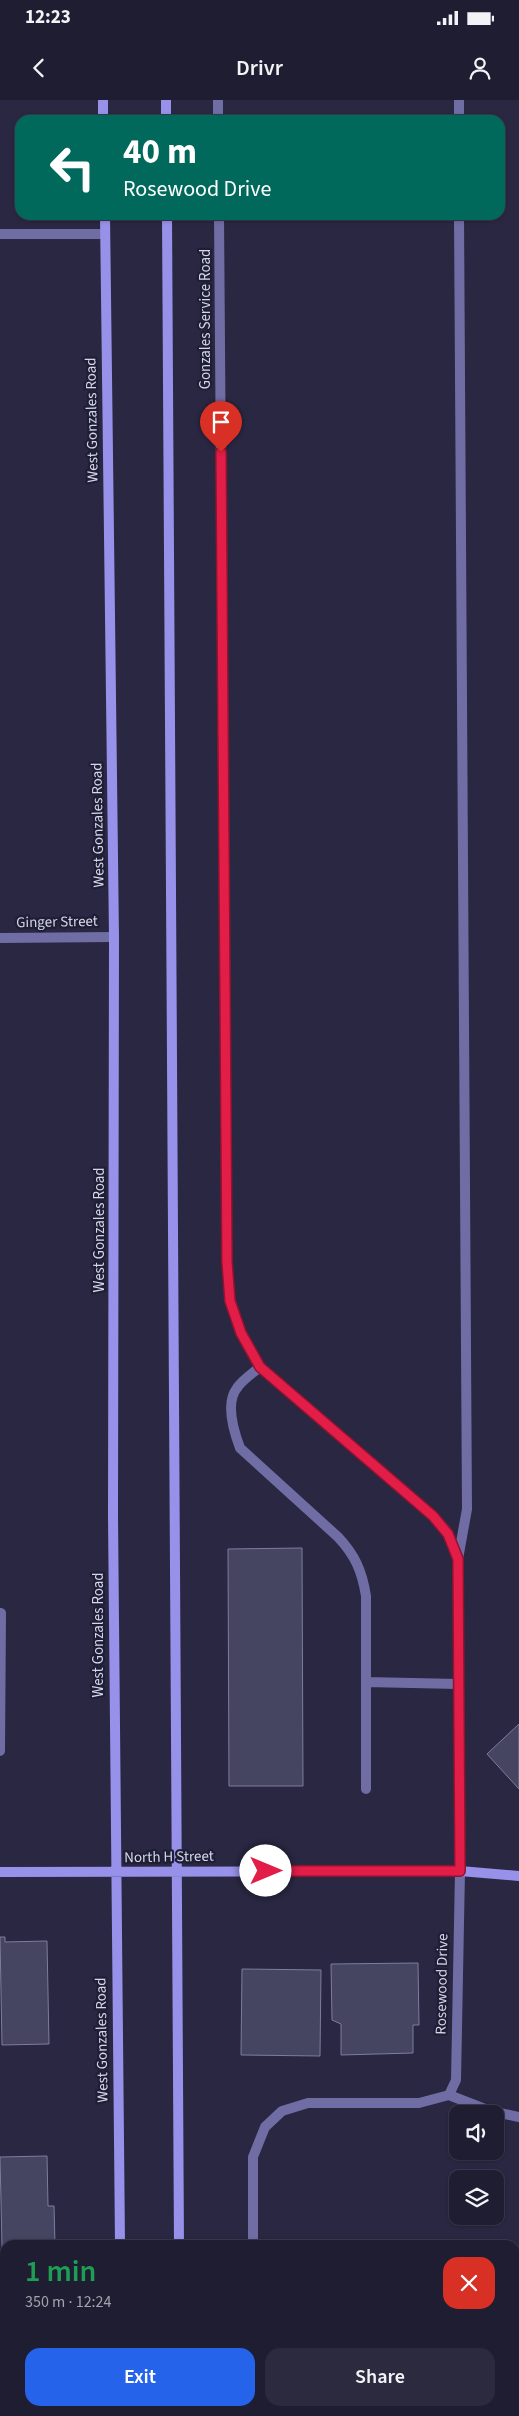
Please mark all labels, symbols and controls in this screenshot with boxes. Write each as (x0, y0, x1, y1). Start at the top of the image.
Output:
text: 12:23 (25, 4, 71, 31)
text: Drivr (236, 52, 283, 84)
icon: back (25, 54, 53, 82)
icon: person (466, 54, 494, 82)
text: 40 m (123, 127, 197, 177)
icon: left (40, 135, 105, 200)
text: Rosewood Drive (123, 173, 271, 205)
street label: Gonzales Service Road (195, 249, 216, 389)
street label: West Gonzales Road (80, 357, 104, 483)
pin (200, 401, 242, 452)
icon: arrive (207, 408, 235, 436)
street label: West Gonzales Road (86, 762, 110, 888)
street label: Ginger Street (16, 911, 98, 933)
street label: West Gonzales Road (89, 1167, 110, 1293)
street label: West Gonzales Road (88, 1572, 109, 1698)
position arrow (239, 1844, 291, 1896)
street label: North H Street (124, 1846, 214, 1868)
street label: Rosewood Drive (431, 1933, 453, 2035)
street label: West Gonzales Road (90, 1977, 114, 2103)
map controls (449, 2105, 504, 2225)
button: sound (449, 2105, 504, 2160)
button: layers (449, 2170, 504, 2225)
text: 1 min (25, 2250, 96, 2293)
button: close (443, 2257, 495, 2309)
text: 350 m · 12:24 (25, 2291, 112, 2313)
button: Exit (25, 2348, 255, 2406)
button: Share (265, 2348, 495, 2406)

